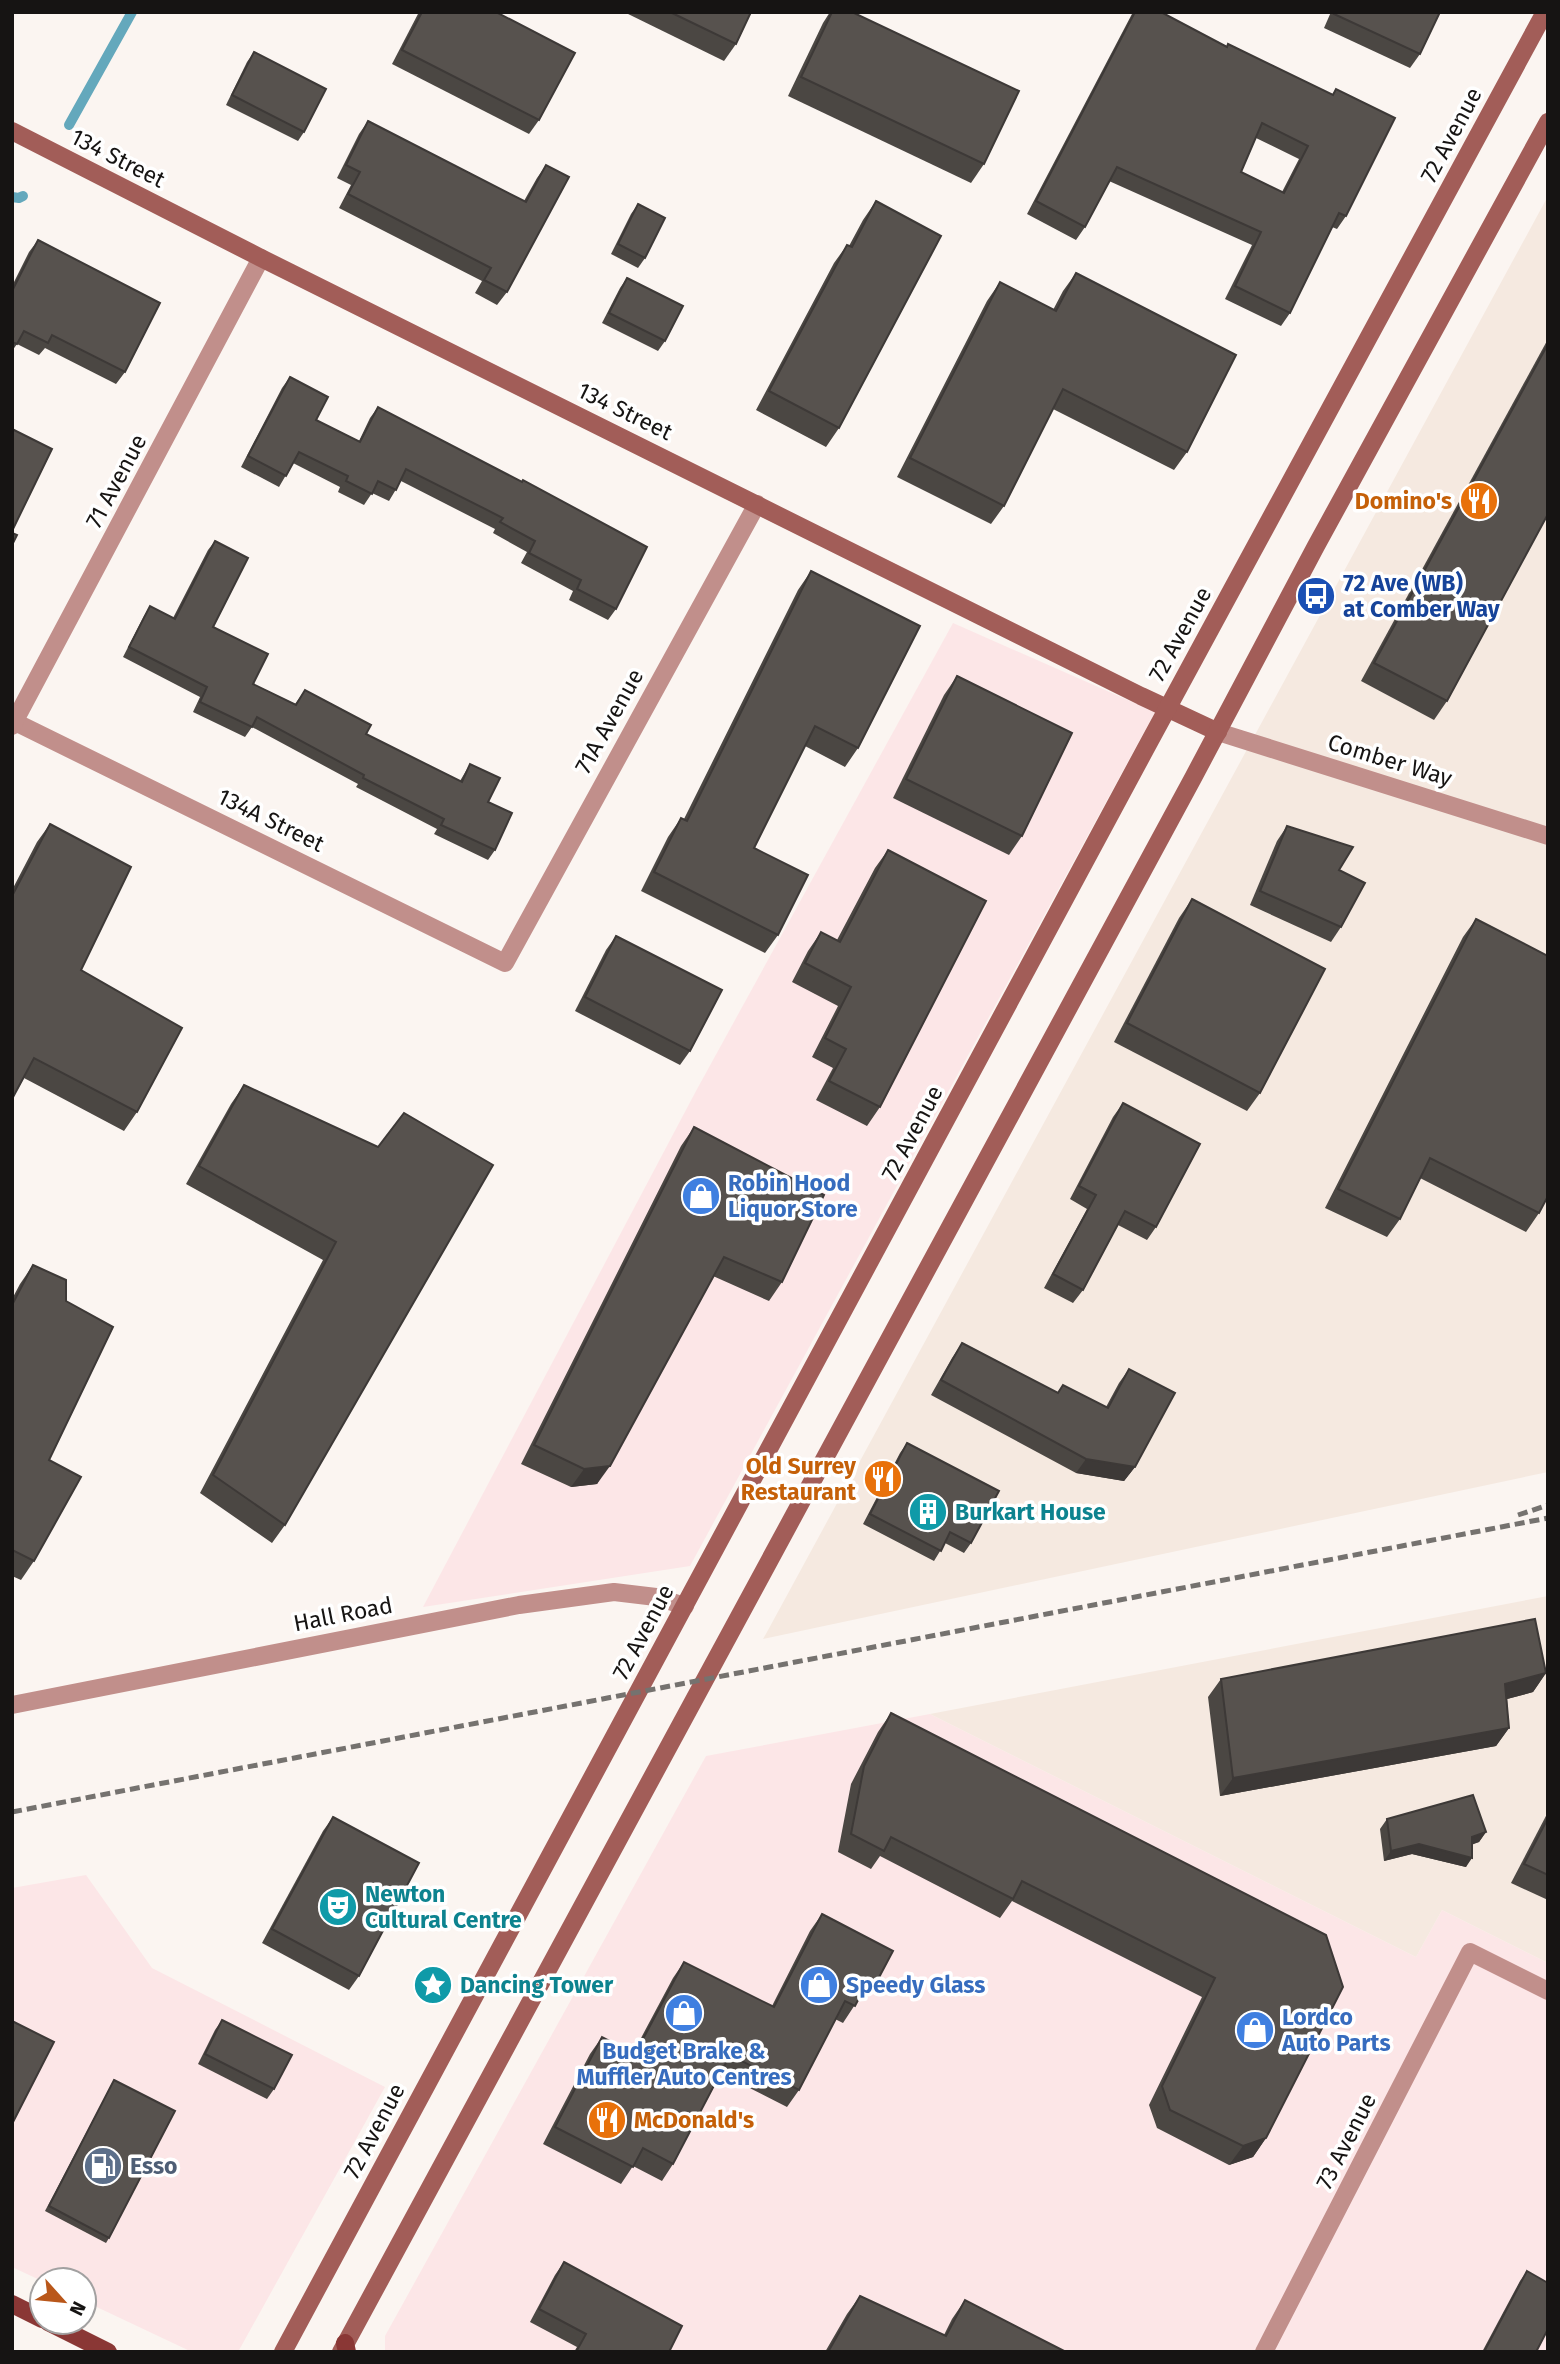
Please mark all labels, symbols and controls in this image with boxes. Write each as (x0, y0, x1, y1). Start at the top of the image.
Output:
street label: 72 Avenue (1414, 83, 1488, 187)
street label: 134 Street (66, 122, 170, 194)
street label: 134 Street (573, 376, 678, 446)
street label: 71 Avenue (80, 429, 152, 533)
restaurant icon: Domino's (1458, 480, 1500, 522)
place label: Domino's (1355, 487, 1452, 515)
place label: 72 Ave (WB) at Comber Way (1343, 569, 1501, 623)
bus stop icon: 72 Ave (WB) at Comber Way (1295, 575, 1337, 617)
street label: 72 Avenue (1143, 582, 1217, 686)
street label: 71A Avenue (569, 664, 649, 778)
street label: Comber Way (1324, 728, 1456, 792)
street label: 134A Street (213, 782, 330, 858)
street label: 72 Avenue (875, 1081, 949, 1185)
place label: Robin Hood Liquor Store (728, 1169, 858, 1223)
shop icon: Robin Hood Liquor Store (680, 1175, 722, 1217)
place label: Old Surrey Restaurant (741, 1452, 857, 1506)
restaurant icon: Old Surrey Restaurant (862, 1458, 904, 1500)
building icon: Burkart House (907, 1491, 949, 1533)
place label: Burkart House (955, 1498, 1106, 1526)
street label: 72 Avenue (606, 1580, 680, 1684)
street label: Hall Road (291, 1591, 395, 1637)
place label: Newton Cultural Centre (365, 1880, 522, 1934)
theatre icon: Newton Cultural Centre (317, 1886, 359, 1928)
place icon: Dancing Tower (412, 1964, 454, 2006)
shop icon: Speedy Glass (798, 1964, 840, 2006)
place label: Dancing Tower (460, 1971, 614, 1999)
place label: Speedy Glass (846, 1971, 985, 1999)
shop icon: Budget Brake & Muffler Auto Centres (663, 1992, 705, 2034)
place label: Lordco Auto Parts (1281, 2003, 1391, 2057)
shop icon: Lordco Auto Parts (1234, 2009, 1276, 2051)
place label: Budget Brake & Muffler Auto Centres (576, 2037, 792, 2091)
street label: 72 Avenue (337, 2079, 411, 2183)
street label: 73 Avenue (1310, 2088, 1382, 2194)
restaurant icon: McDonald's (586, 2099, 628, 2141)
place label: McDonald's (634, 2106, 754, 2134)
fuel station icon: Esso (82, 2145, 124, 2187)
place label: Esso (130, 2152, 177, 2180)
north arrow (28, 2266, 98, 2336)
text: N (65, 2298, 91, 2319)

